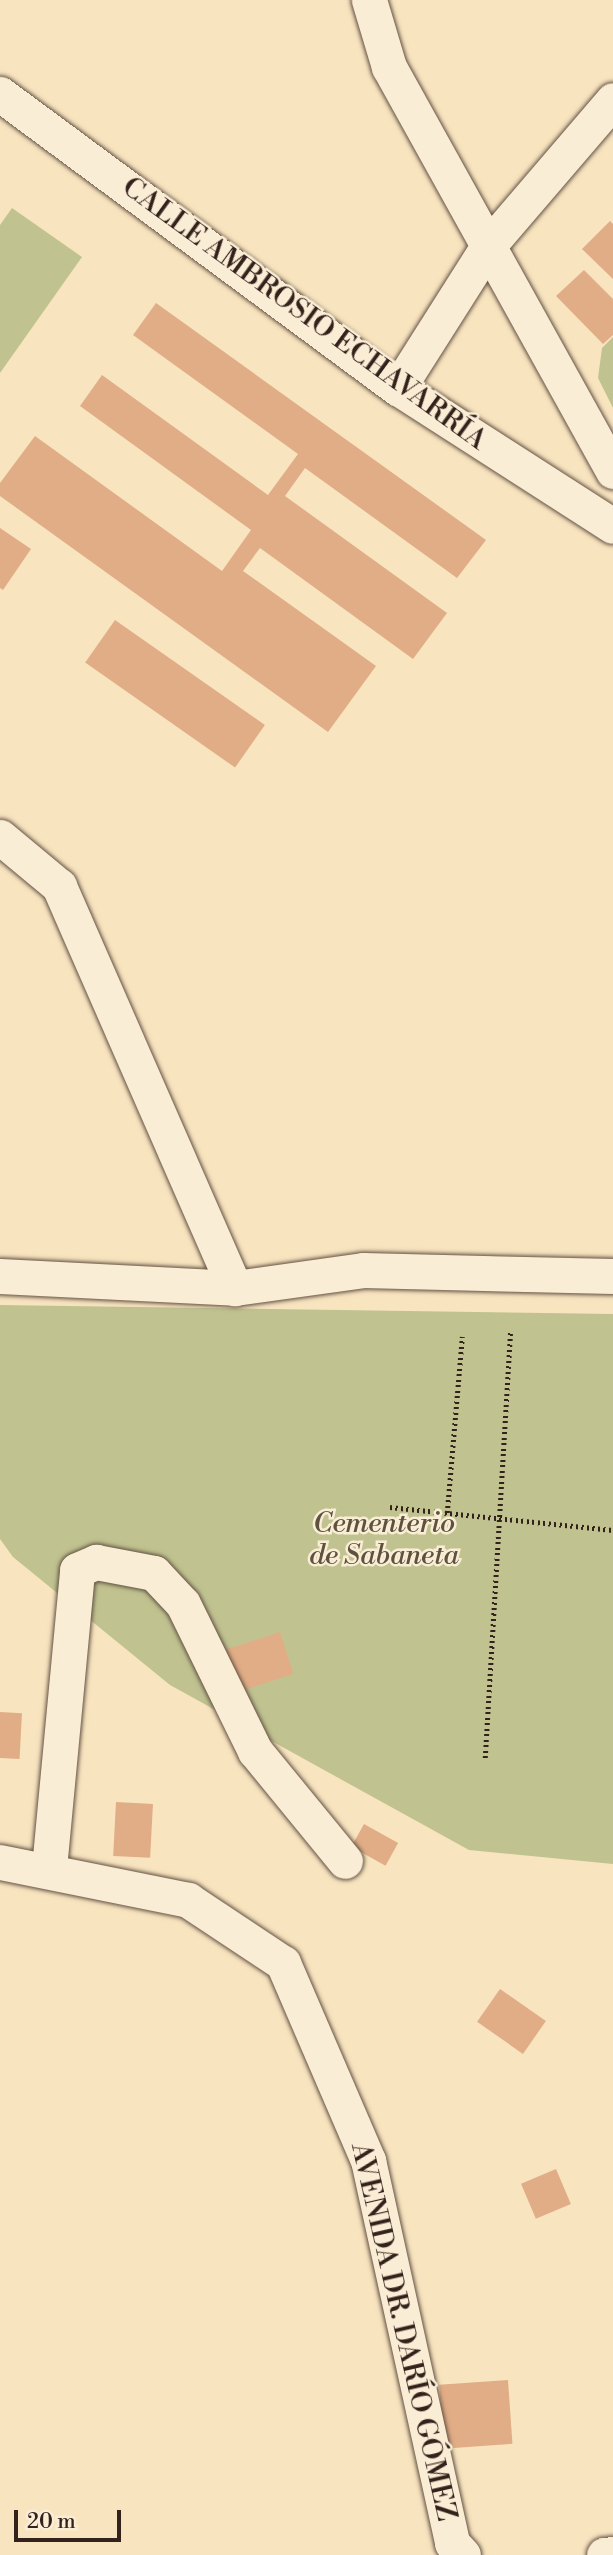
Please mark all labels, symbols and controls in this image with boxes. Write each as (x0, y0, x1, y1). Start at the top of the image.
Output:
street label: CALLE AMBROSIO ECHAVARRÍA (115, 170, 493, 458)
park label: Cementerio de Sabaneta (309, 1507, 459, 1573)
street label: AVENIDA DR. DARÍO GÓMEZ (343, 2140, 463, 2524)
scale bar (18, 2496, 124, 2540)
text: 20 m (27, 2509, 76, 2535)

